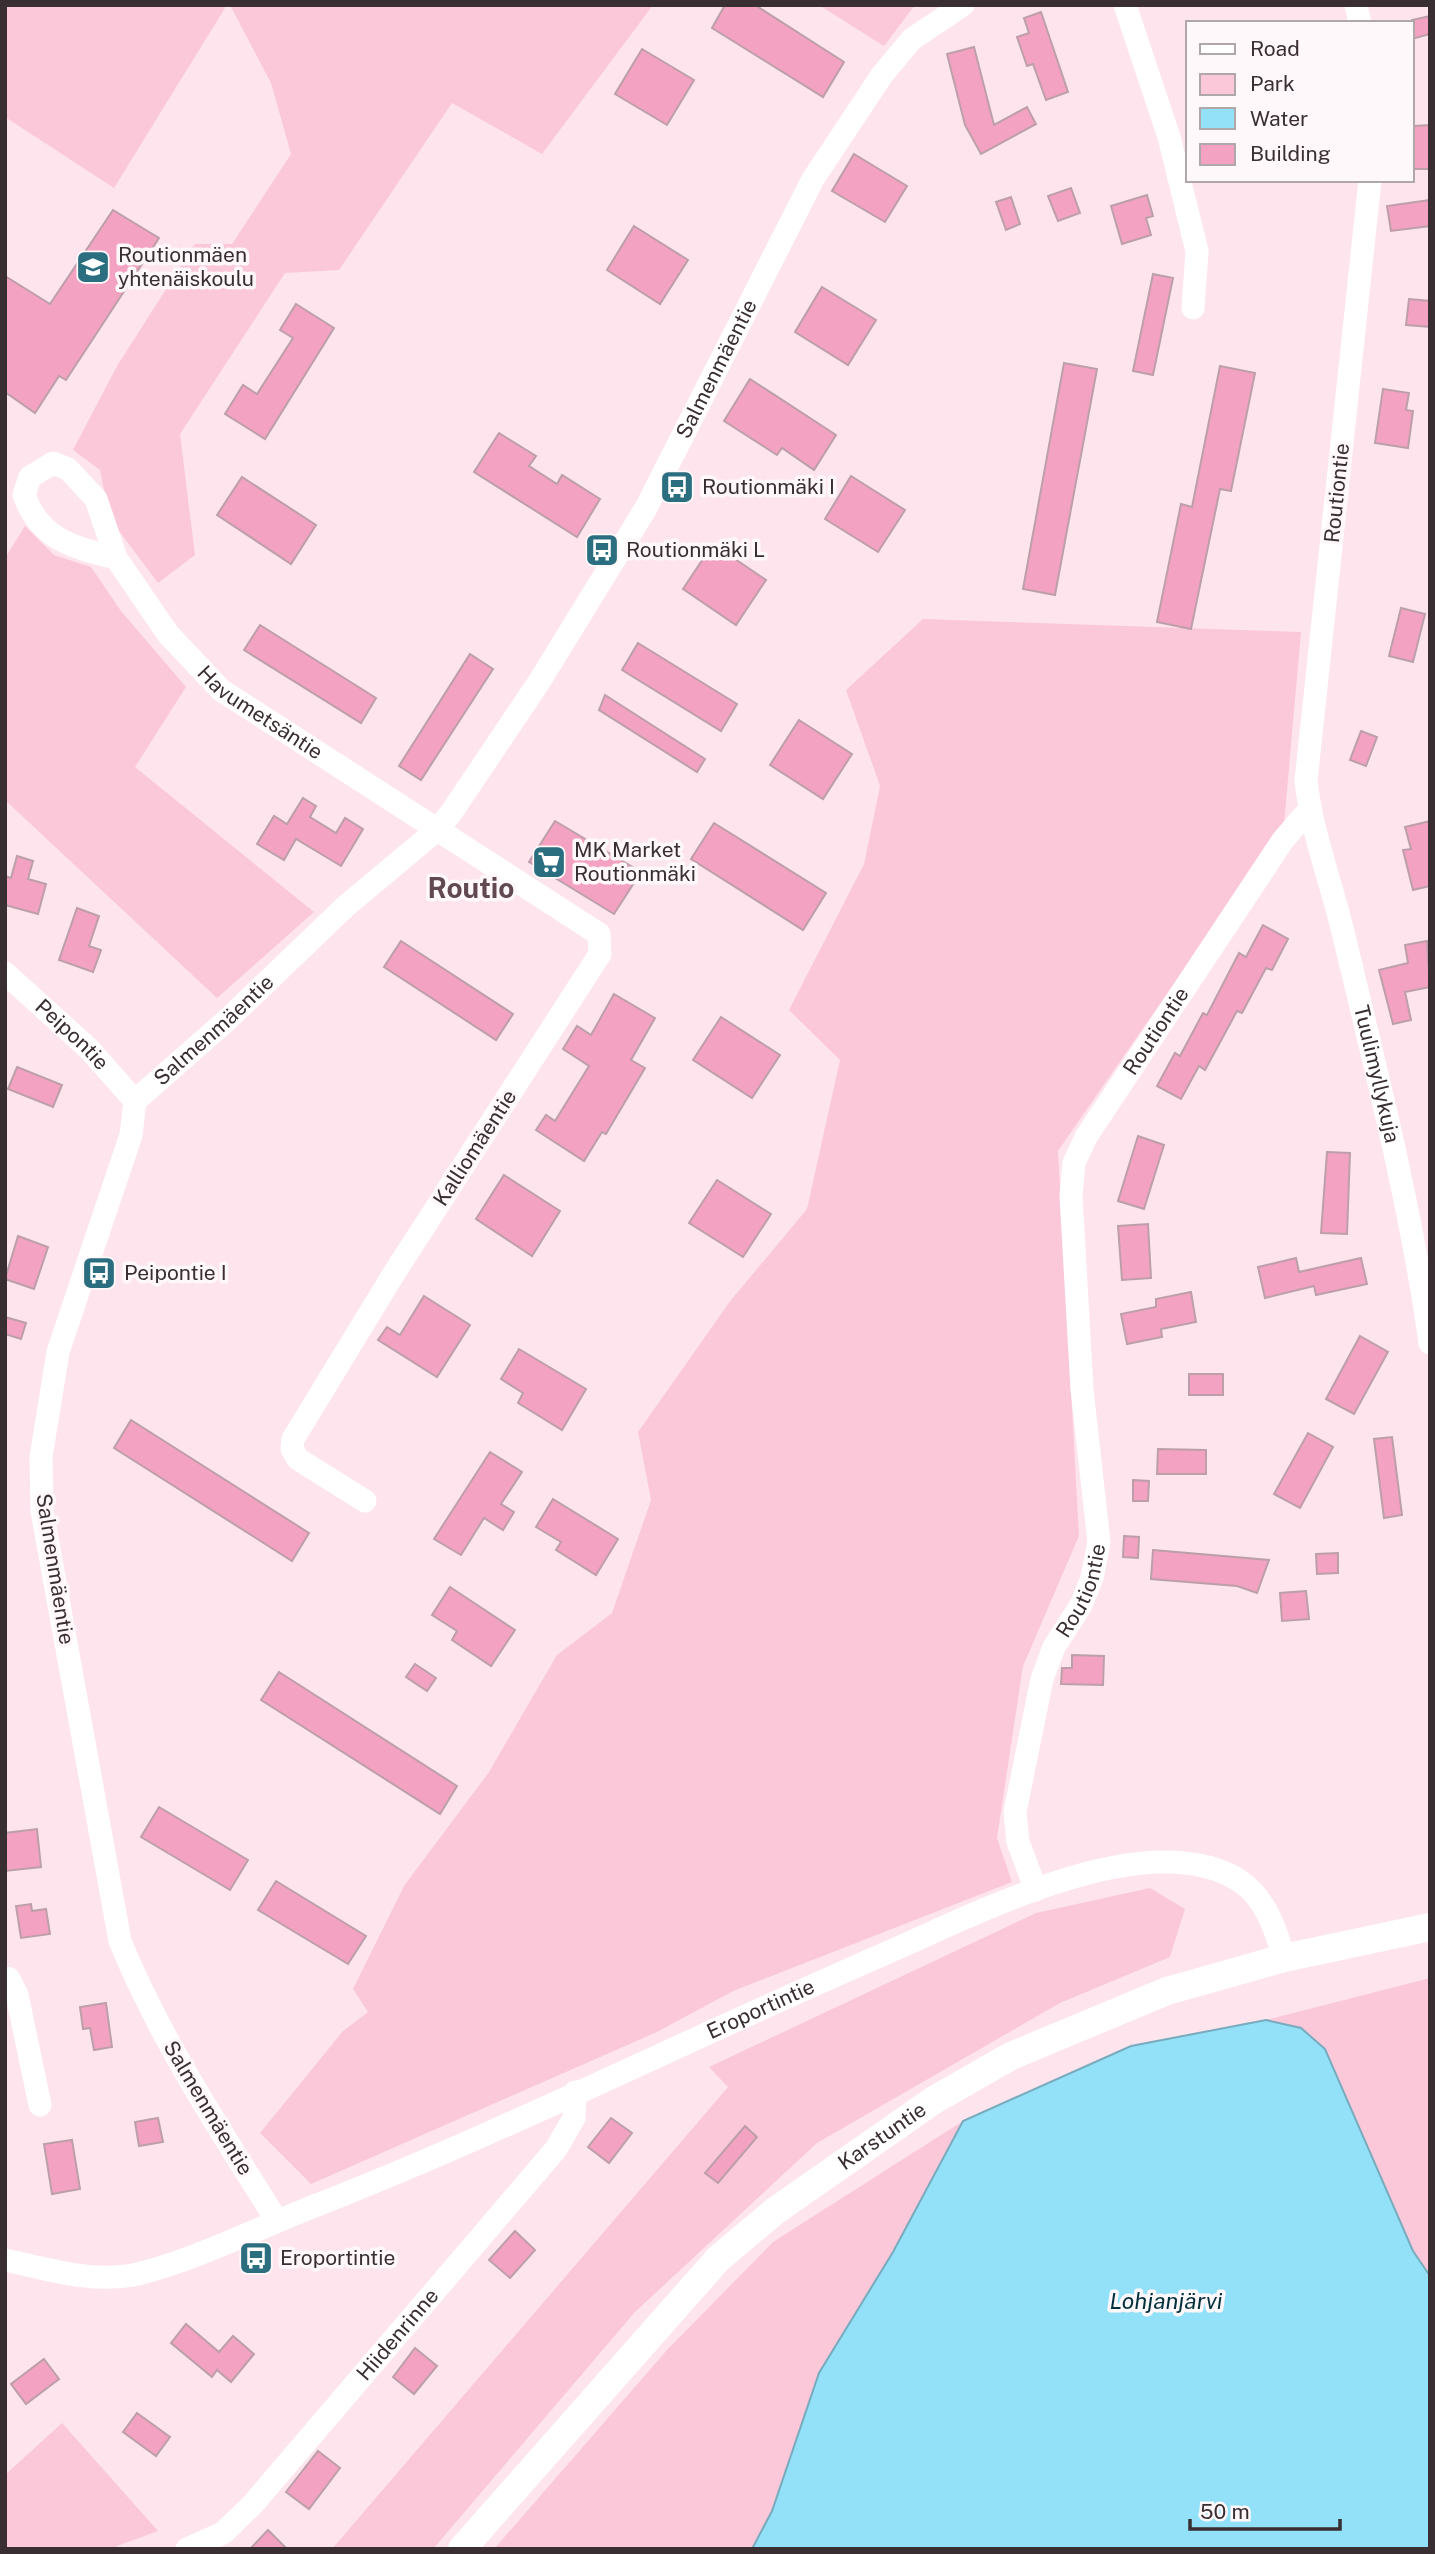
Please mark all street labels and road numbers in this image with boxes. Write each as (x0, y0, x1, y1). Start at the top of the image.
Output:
street label: Salmenmäentie (670, 295, 762, 442)
street label: Routiontie (1319, 442, 1354, 544)
street label: Havumetsäntie (192, 660, 328, 764)
street label: Salmenmäentie (149, 969, 278, 1090)
street label: Routiontie (1118, 982, 1194, 1080)
street label: Peipontie (30, 994, 114, 1075)
street label: Tuulimyllykuja (1349, 1002, 1405, 1145)
street label: Kalliomäentie (428, 1085, 521, 1211)
street label: Salmenmäentie (31, 1492, 80, 1646)
street label: Routiontie (1050, 1541, 1110, 1642)
street label: Eroportintie (703, 1973, 818, 2044)
street label: Salmenmäentie (158, 2036, 258, 2180)
street label: Karstuntie (833, 2096, 931, 2175)
street label: Hiidenrinne (351, 2283, 443, 2385)

